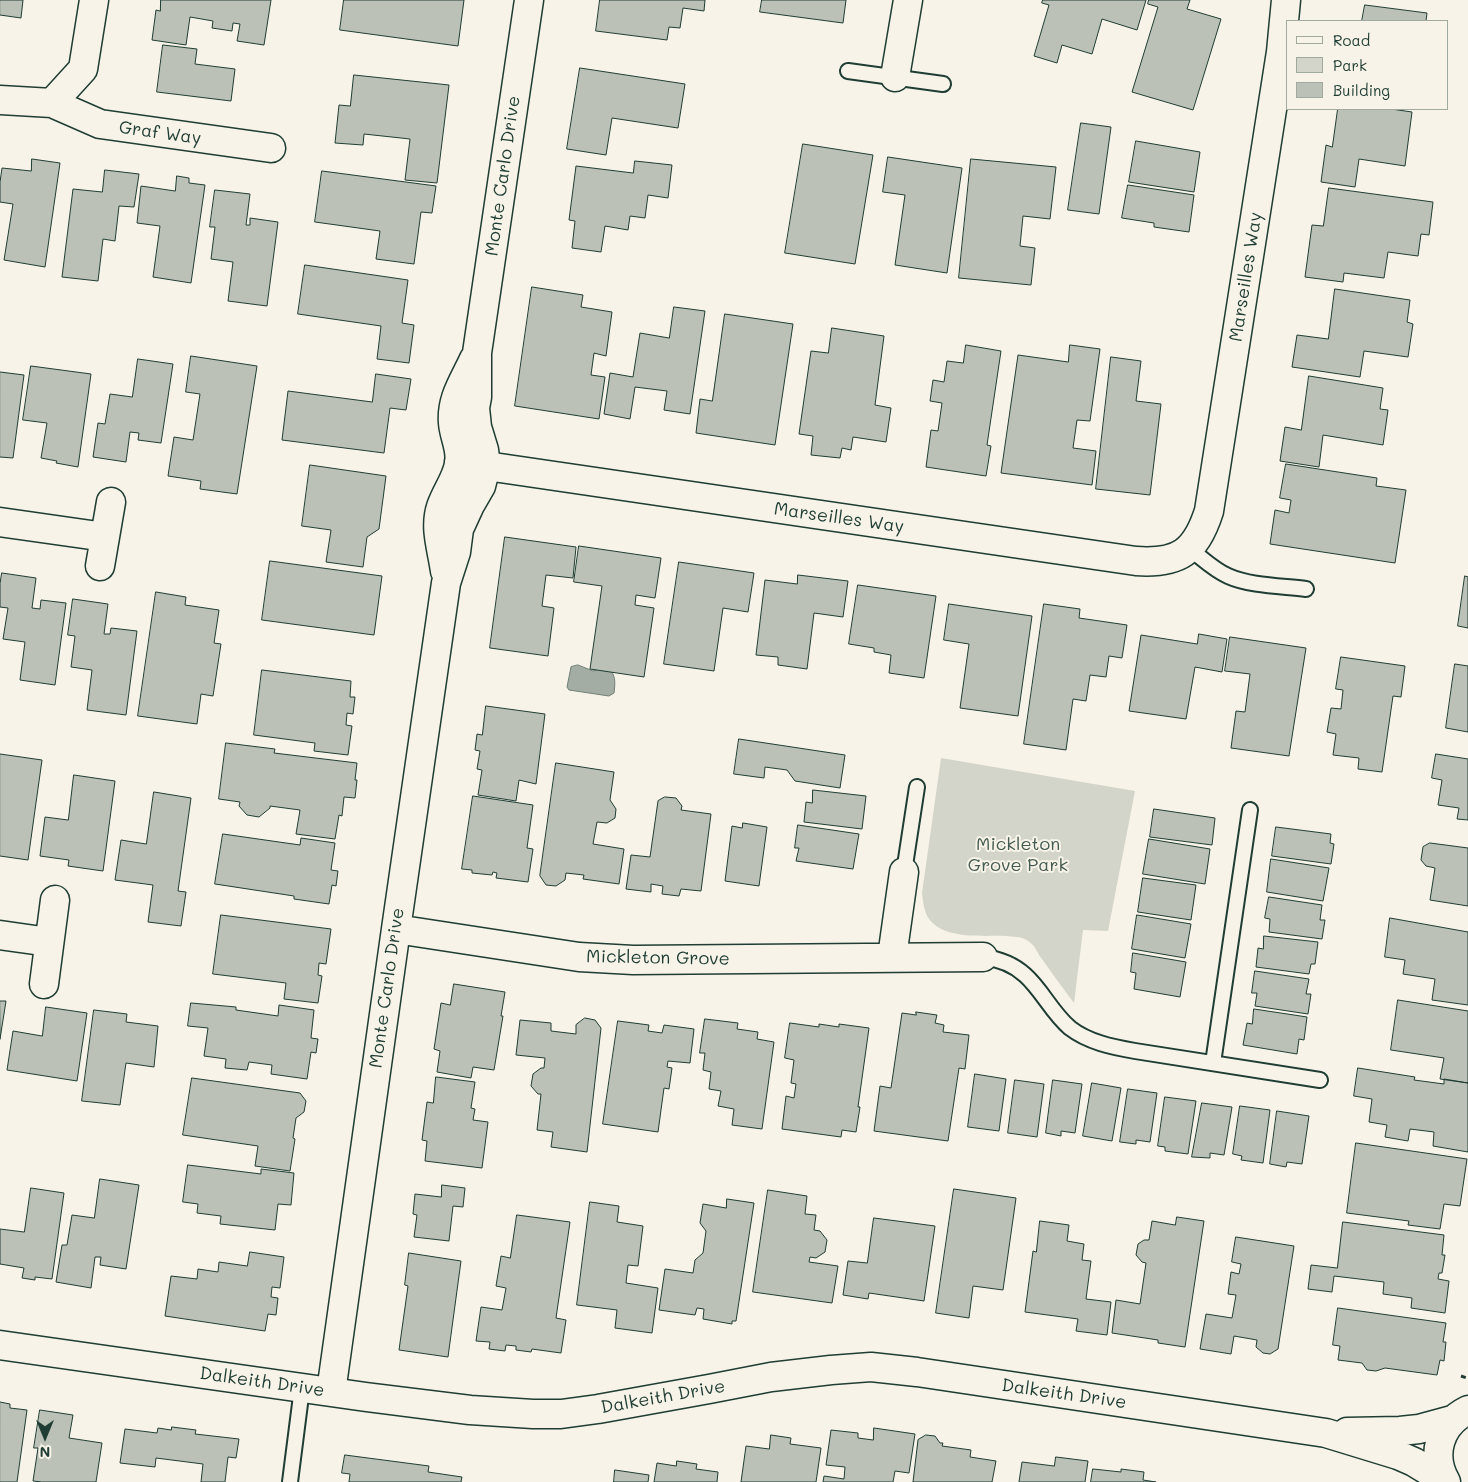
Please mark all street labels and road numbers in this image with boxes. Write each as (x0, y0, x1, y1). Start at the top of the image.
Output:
street label: Monte Carlo Drive (481, 95, 525, 257)
street label: Graf Way (118, 117, 202, 149)
street label: Marseilles Way (1225, 211, 1267, 343)
street label: Marseilles Way (773, 498, 905, 538)
street label: Monte Carlo Drive (365, 907, 409, 1069)
street label: Mickleton Grove (586, 946, 730, 970)
street label: Dalkeith Drive (198, 1363, 326, 1401)
street label: Dalkeith Drive (599, 1375, 727, 1419)
street label: Dalkeith Drive (1000, 1375, 1128, 1413)

